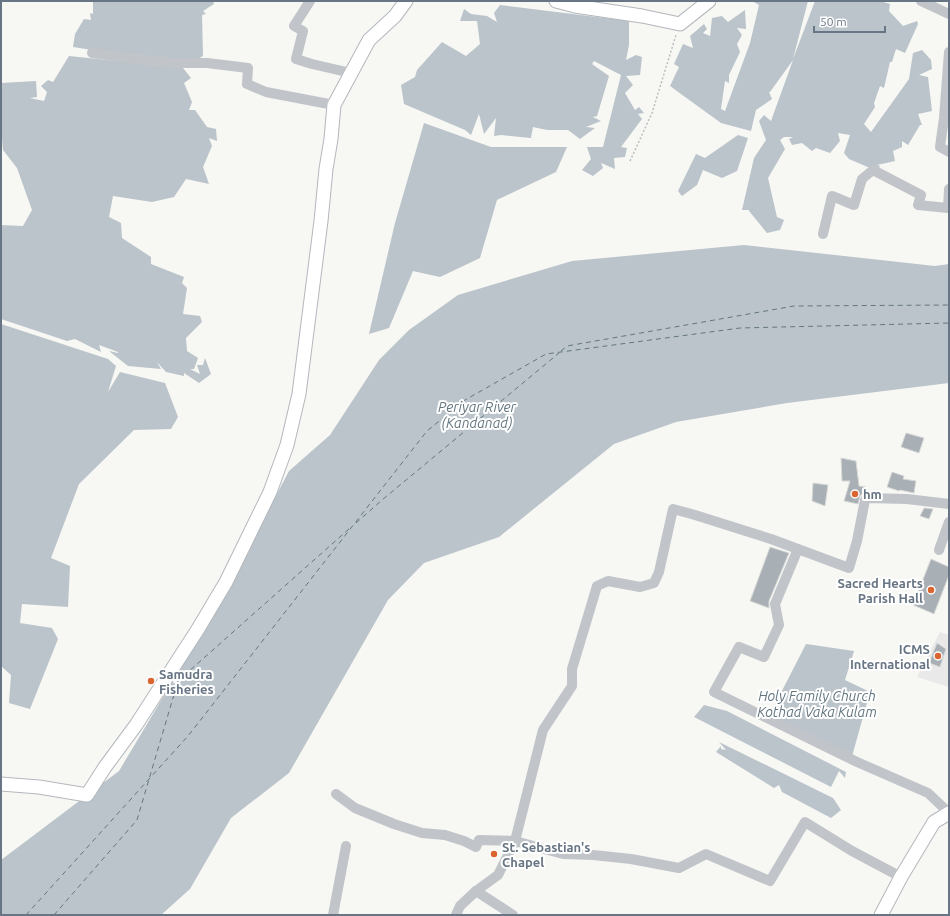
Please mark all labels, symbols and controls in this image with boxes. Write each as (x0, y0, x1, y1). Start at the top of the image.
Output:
scale bar (814, 8, 885, 34)
text: 50 m (820, 15, 847, 28)
water label: Periyar River (Kandanad) (438, 399, 517, 431)
place label: hm (863, 487, 882, 501)
marker: hm (850, 489, 860, 499)
place label: Sacred Hearts Parish Hall (837, 576, 923, 605)
marker: Sacred Hearts Parish Hall (926, 585, 936, 595)
place label: ICMS International (850, 642, 930, 671)
marker: ICMS International (933, 651, 943, 661)
place label: Samudra Fisheries (159, 667, 214, 696)
marker: Samudra Fisheries (146, 676, 156, 686)
water label: Holy Family Church Kothad Vaka Kulam (757, 688, 877, 720)
place label: St. Sebastian's Chapel (502, 840, 590, 869)
marker: St. Sebastian's Chapel (489, 849, 499, 859)

